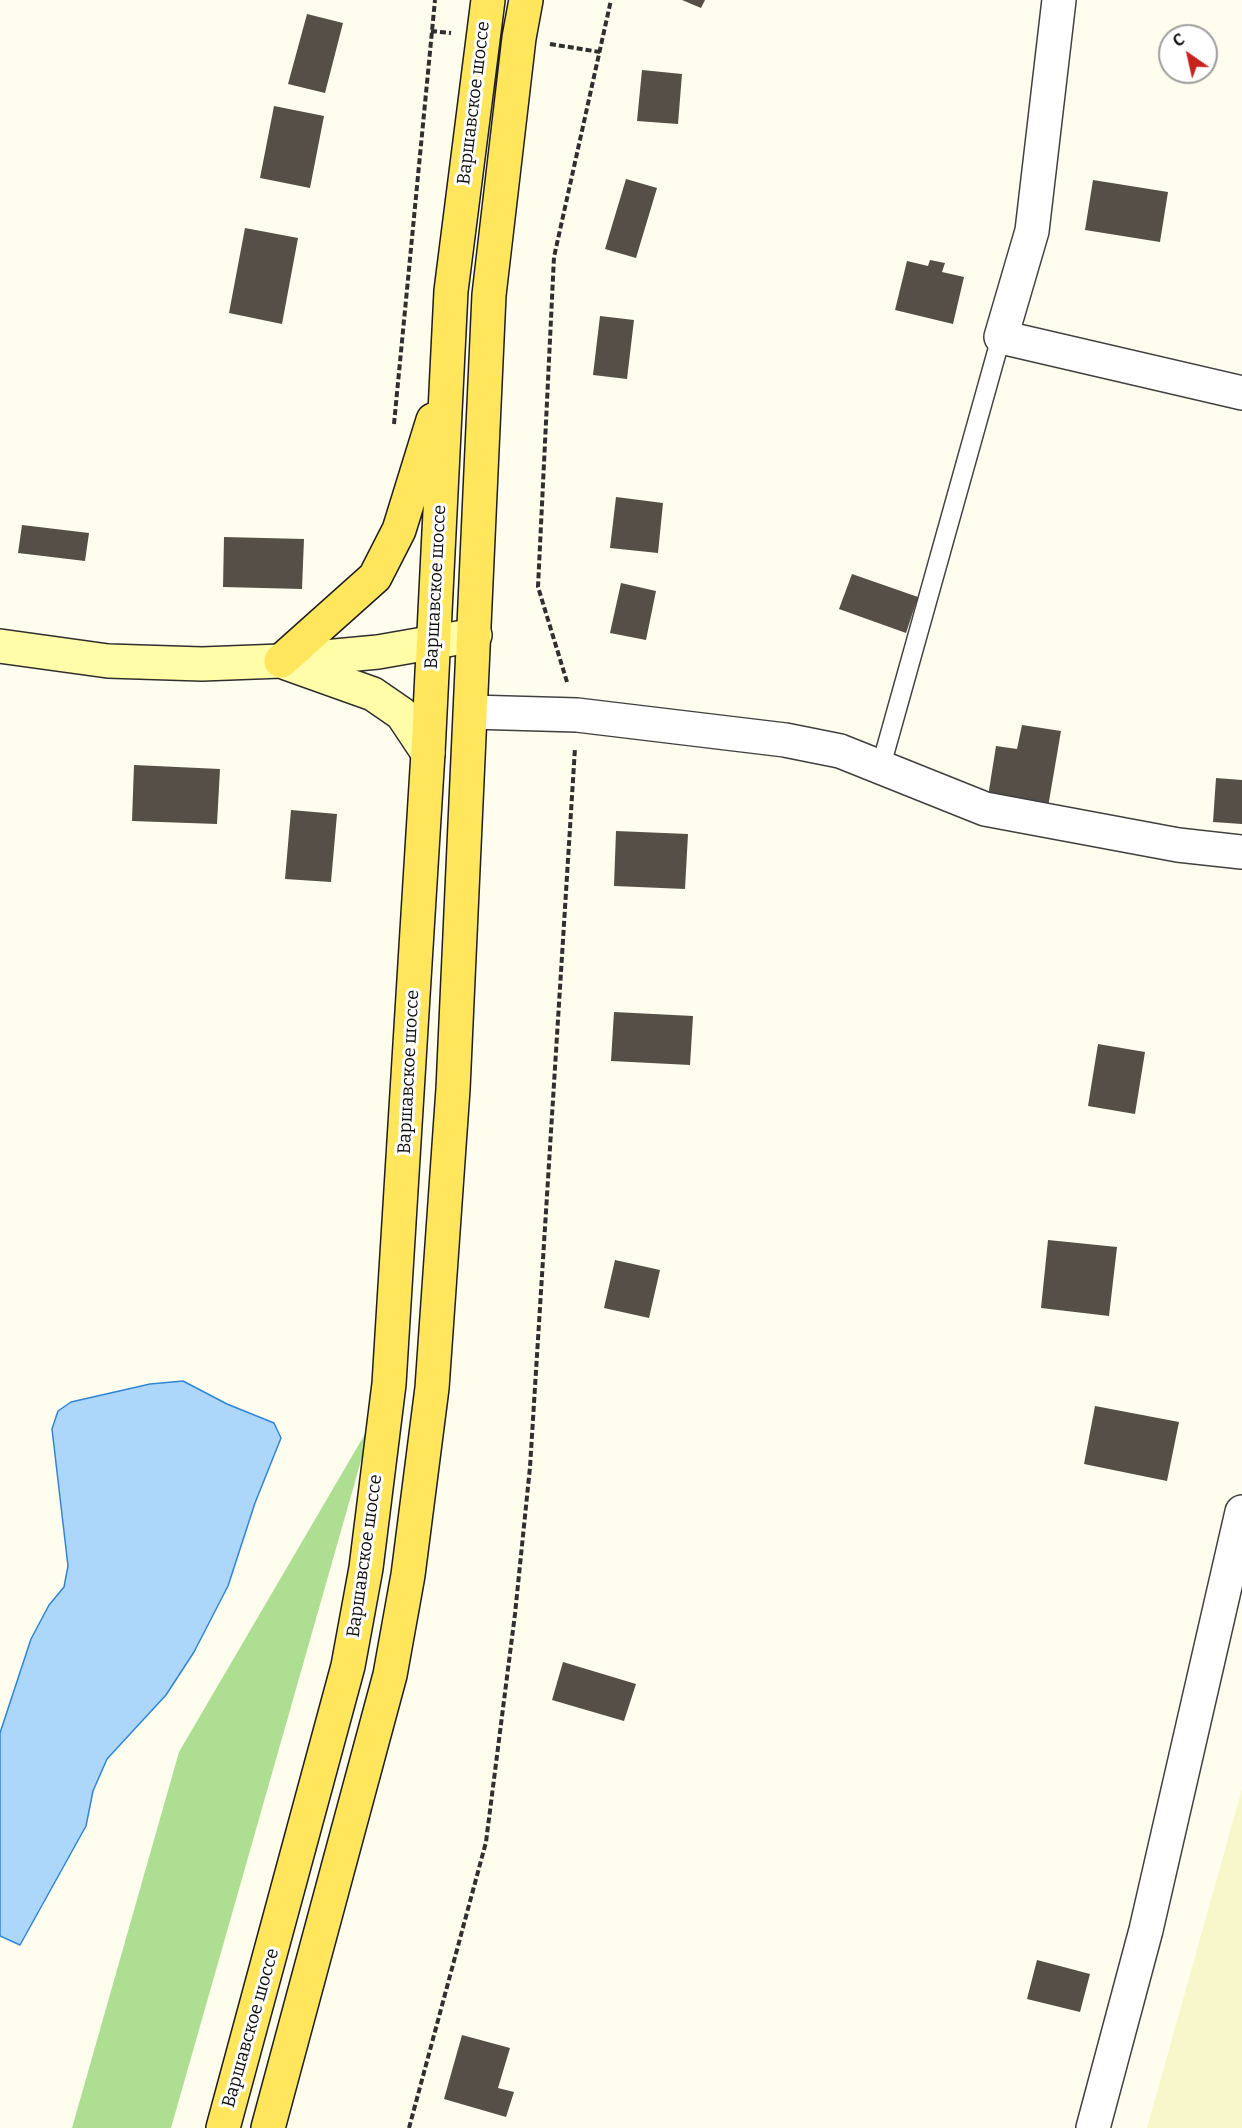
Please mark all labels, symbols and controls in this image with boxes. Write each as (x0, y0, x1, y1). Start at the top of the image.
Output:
street label: Варшавское шоссе (453, 20, 495, 186)
north arrow (1158, 24, 1218, 84)
text: С (1169, 30, 1188, 51)
street label: Варшавское шоссе (421, 504, 451, 670)
street label: Варшавское шоссе (394, 989, 424, 1155)
street label: Варшавское шоссе (343, 1473, 387, 1639)
street label: Варшавское шоссе (218, 1946, 284, 2110)

